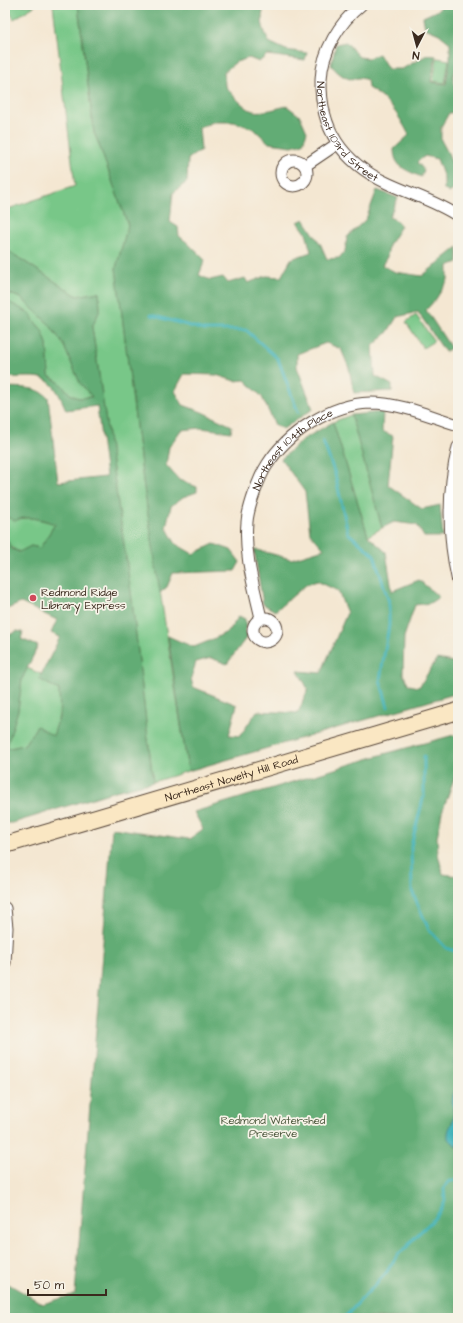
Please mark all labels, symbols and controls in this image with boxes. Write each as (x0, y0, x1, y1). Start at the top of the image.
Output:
north arrow (397, 26, 437, 66)
text: N (412, 48, 420, 63)
street label: Northeast 103rd Street (313, 81, 382, 185)
street label: Northeast 104th Place (248, 405, 335, 492)
place label: Redmond Ridge Library Express (41, 585, 126, 614)
marker: Redmond Ridge Library Express (28, 593, 38, 603)
street label: Northeast Novelty Hill Road (163, 751, 300, 805)
park label: Redmond Watershed Preserve (221, 1113, 326, 1141)
scale bar (28, 1271, 106, 1297)
text: 50 m (34, 1277, 65, 1294)

